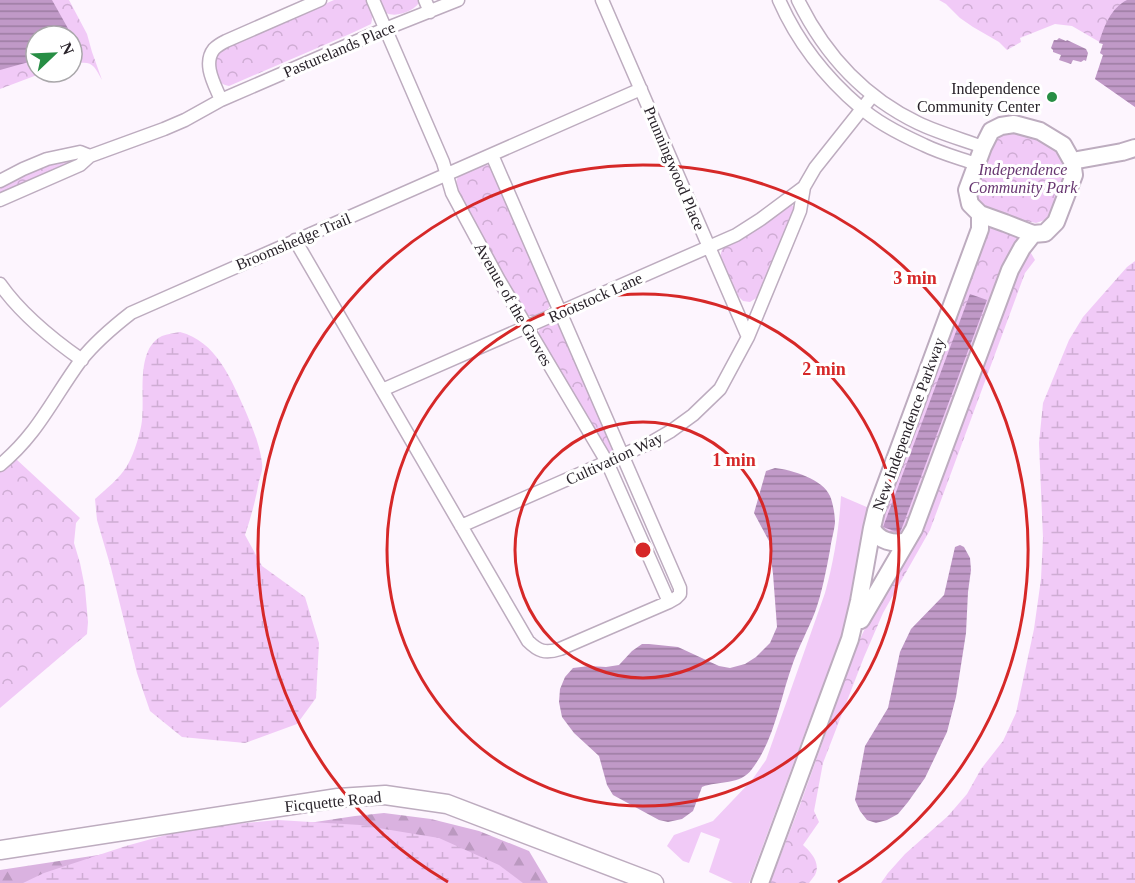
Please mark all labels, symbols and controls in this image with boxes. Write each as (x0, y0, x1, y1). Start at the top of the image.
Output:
street label: Pasturelands Place (281, 18, 398, 81)
north arrow (24, 24, 84, 84)
text: N (57, 40, 78, 57)
place label: Independence Community Center (917, 80, 1041, 116)
marker: Independence Community Center (1045, 90, 1059, 104)
street label: Prunningwood Place (640, 104, 708, 233)
park label: Independence Community Park (969, 161, 1078, 197)
street label: Broomshedge Trail (233, 209, 354, 274)
street label: Avenue of the Groves (471, 240, 556, 369)
text: 3 min (893, 268, 937, 288)
street label: Rootstock Lane (546, 269, 645, 326)
street label: New Independence Parkway (869, 335, 949, 513)
text: 2 min (802, 359, 846, 379)
street label: Cultivation Way (563, 429, 666, 489)
text: 1 min (712, 450, 756, 470)
centre of rings (633, 540, 653, 560)
street label: Ficquette Road (284, 788, 382, 816)

